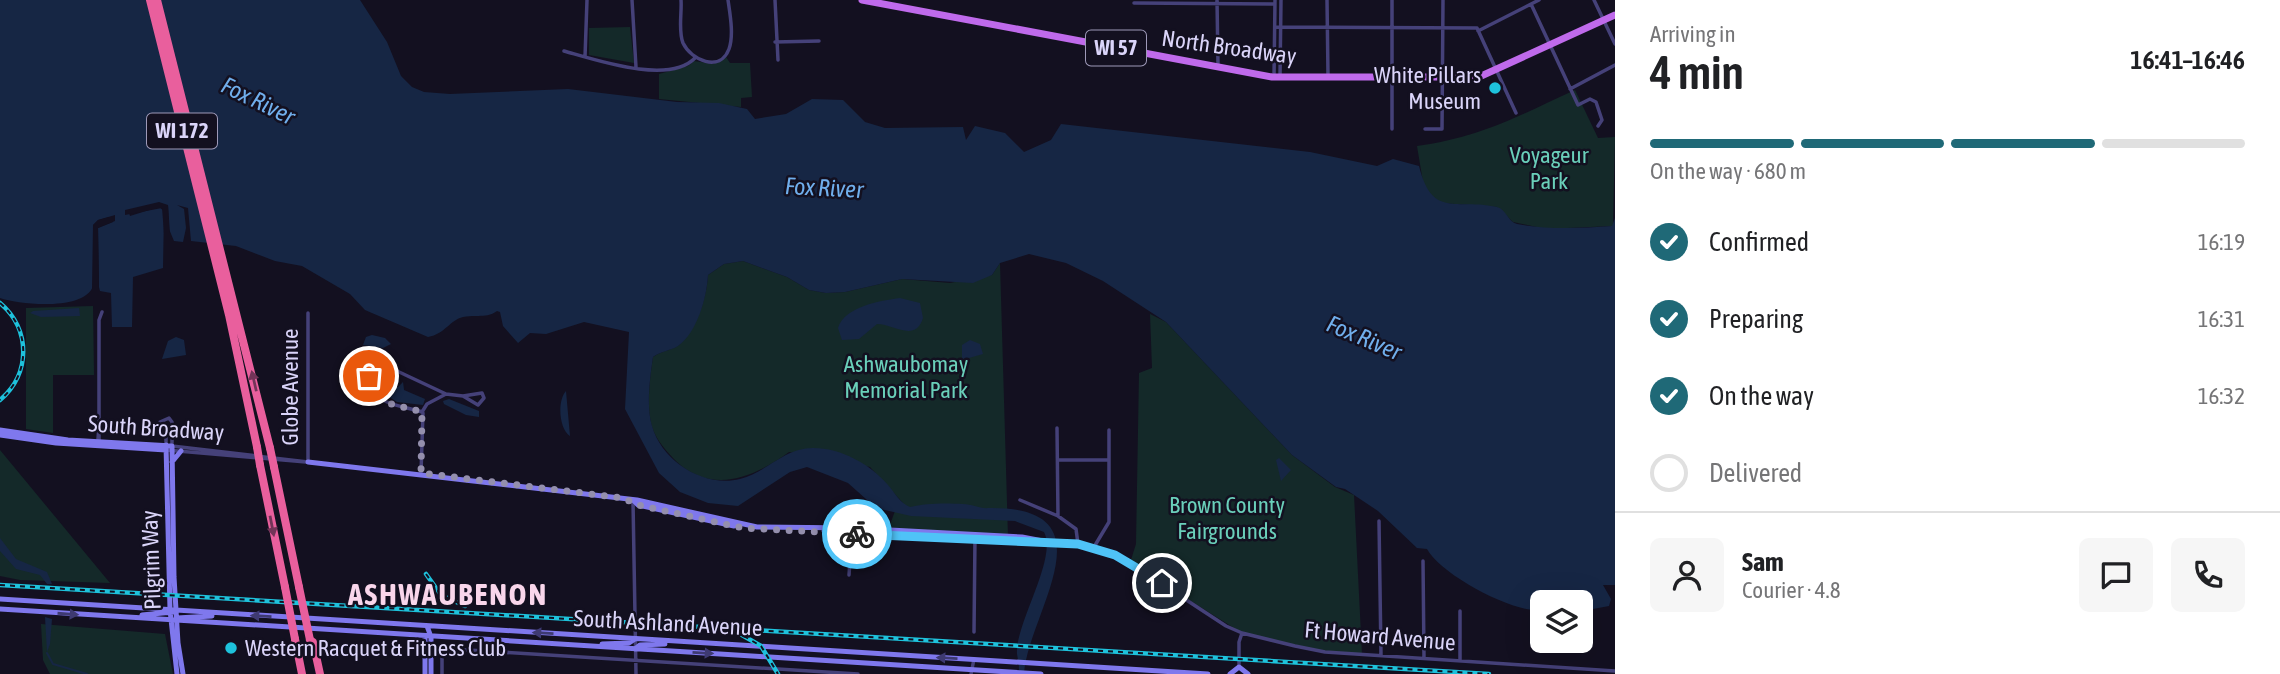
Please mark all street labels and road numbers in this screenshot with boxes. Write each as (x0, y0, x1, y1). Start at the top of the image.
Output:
street label: North Broadway (1160, 25, 1298, 69)
road number: WI 57 (1086, 30, 1146, 66)
road number: WI 172 (147, 114, 217, 148)
street label: Globe Avenue (277, 328, 303, 446)
street label: South Broadway (87, 410, 225, 446)
street label: Pilgrim Way (136, 510, 166, 610)
street label: South Ashland Avenue (573, 605, 763, 641)
street label: Ft Howard Avenue (1303, 616, 1457, 656)

